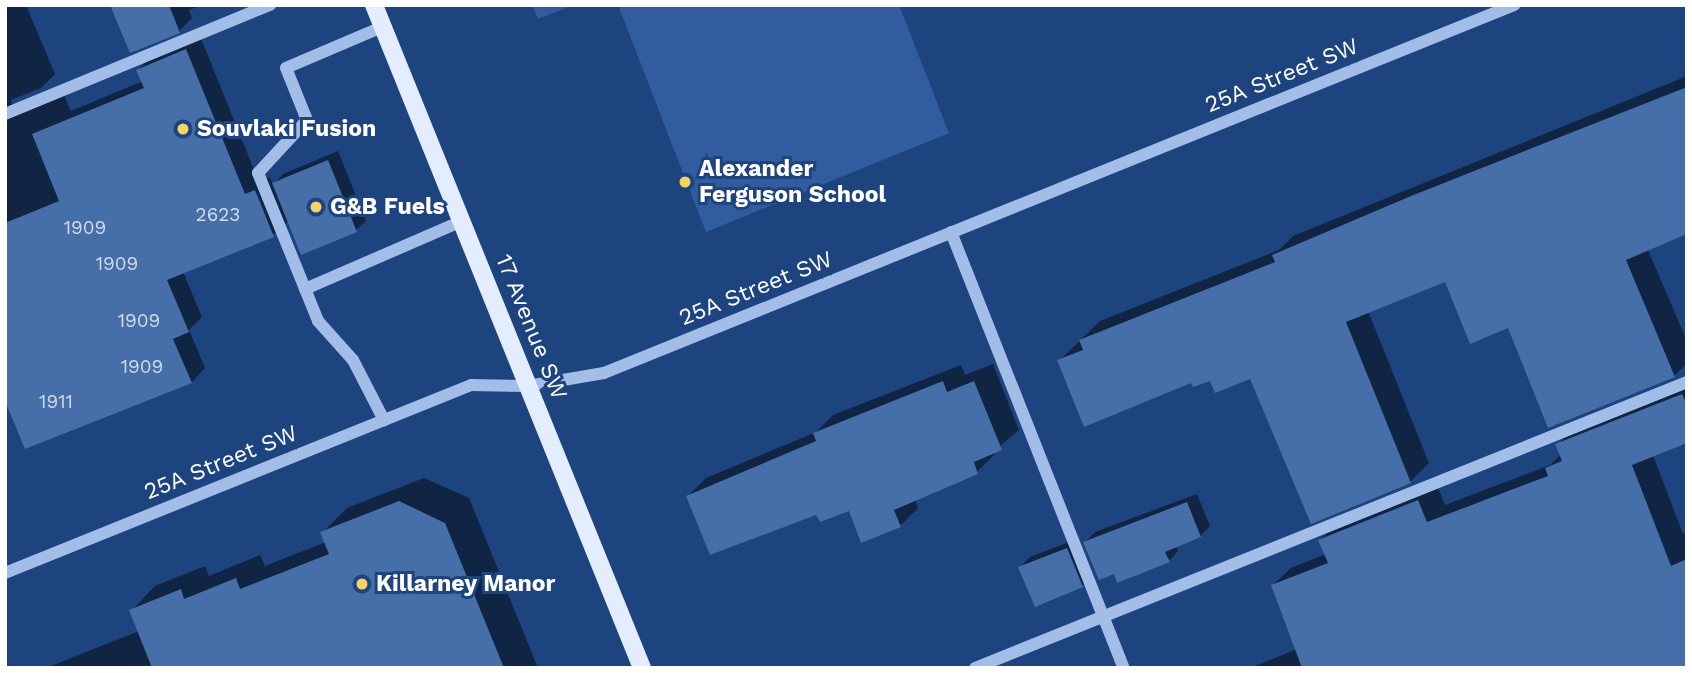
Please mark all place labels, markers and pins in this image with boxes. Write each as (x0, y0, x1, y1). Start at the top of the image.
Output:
place label: Souvlaki Fusion (197, 115, 376, 143)
marker: Souvlaki Fusion (175, 121, 191, 137)
place label: Alexander Ferguson School (699, 155, 886, 209)
marker: Alexander Ferguson School (677, 174, 693, 190)
place label: G&B Fuels (330, 193, 445, 221)
marker: G&B Fuels (308, 199, 324, 215)
place label: Killarney Manor (376, 570, 556, 598)
marker: Killarney Manor (354, 576, 370, 592)

